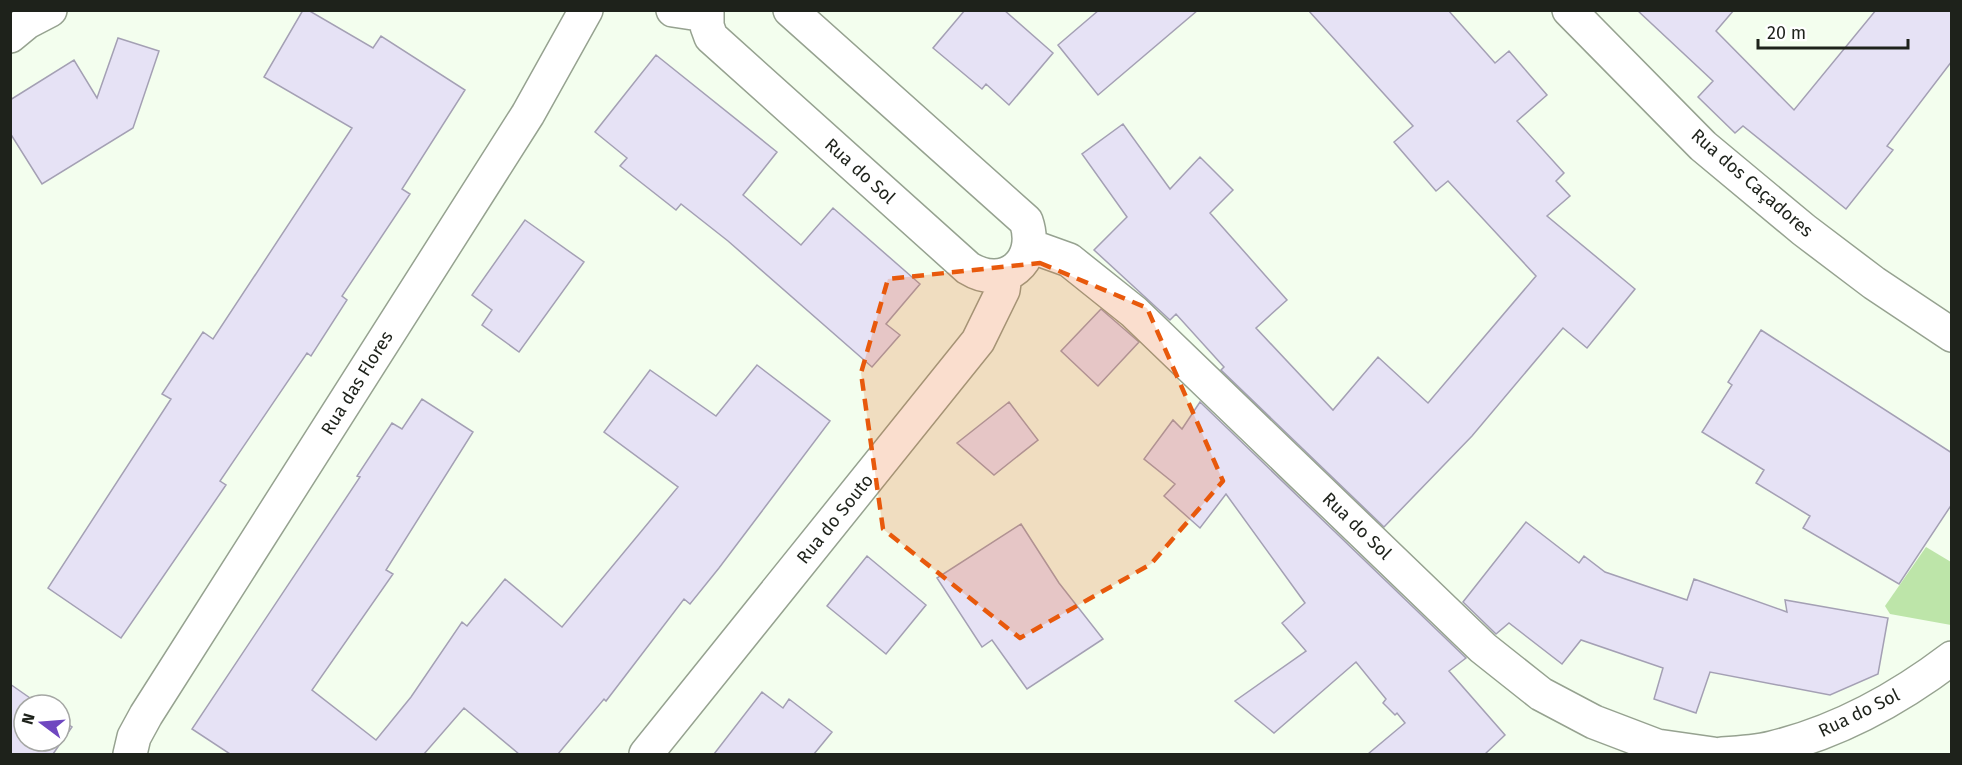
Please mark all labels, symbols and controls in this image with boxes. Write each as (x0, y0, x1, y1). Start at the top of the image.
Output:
scale bar (1758, 12, 1908, 50)
text: 20 m (1767, 22, 1806, 44)
street label: Rua dos Caçadores (1687, 124, 1817, 242)
street label: Rua do Sol (820, 134, 900, 208)
street label: Rua das Flores (316, 327, 398, 439)
street label: Rua do Souto (792, 470, 878, 568)
street label: Rua do Sol (1318, 488, 1396, 564)
street label: Rua do Sol (1815, 684, 1903, 742)
north arrow (12, 693, 72, 753)
text: N (17, 711, 39, 727)

